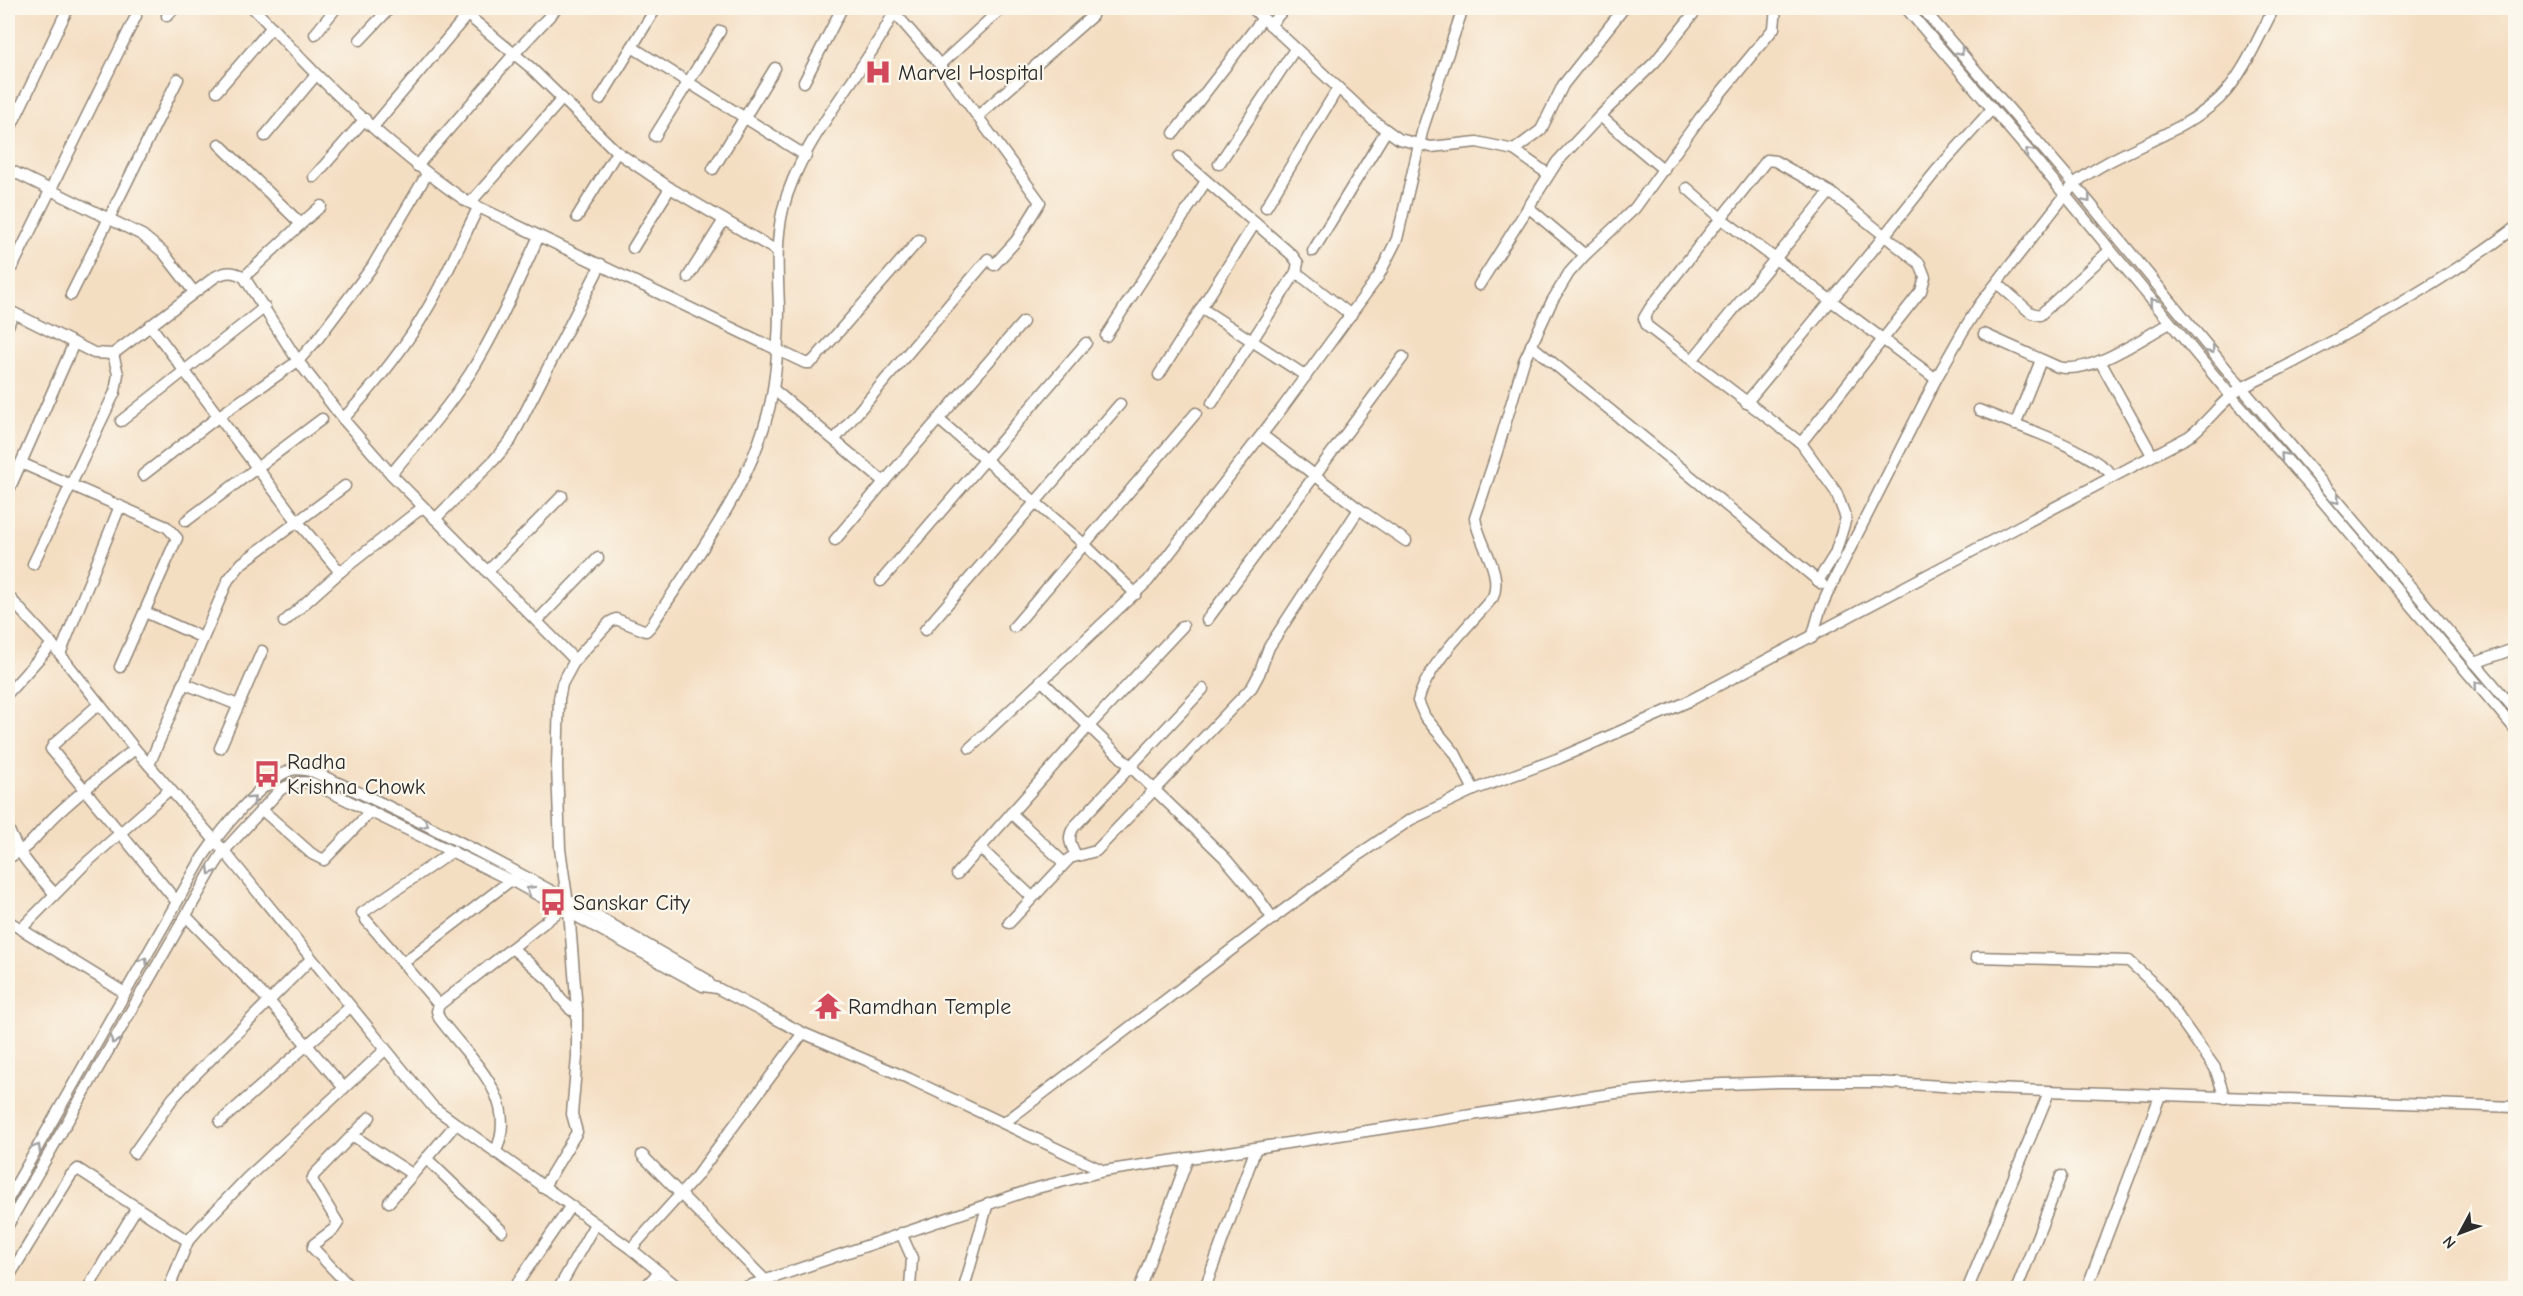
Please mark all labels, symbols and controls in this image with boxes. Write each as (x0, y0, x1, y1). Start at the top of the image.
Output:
one-way arrow (1953, 45, 1964, 56)
hospital icon: Marvel Hospital (863, 57, 893, 87)
place label: Marvel Hospital (898, 60, 1044, 86)
one-way arrow (2025, 148, 2036, 159)
one-way arrow (2080, 192, 2091, 203)
one-way arrow (2150, 298, 2161, 309)
one-way arrow (2203, 344, 2214, 355)
one-way arrow (2280, 452, 2291, 463)
one-way arrow (2329, 493, 2340, 504)
one-way arrow (2474, 681, 2485, 692)
place label: Radha Krishna Chowk (287, 749, 426, 800)
bus stop icon: Radha Krishna Chowk (252, 759, 282, 789)
one-way arrow (245, 796, 256, 807)
one-way arrow (418, 816, 429, 828)
one-way arrow (207, 865, 219, 875)
one-way arrow (526, 886, 536, 897)
bus stop icon: Sanskar City (538, 887, 568, 917)
place label: Sanskar City (573, 890, 690, 916)
one-way arrow (137, 956, 148, 967)
temple icon: Ramdhan Temple (813, 991, 843, 1021)
place label: Ramdhan Temple (848, 994, 1011, 1020)
one-way arrow (110, 1034, 122, 1044)
one-way arrow (29, 1144, 41, 1154)
north arrow (2430, 1203, 2490, 1263)
text: N (2439, 1232, 2460, 1252)

